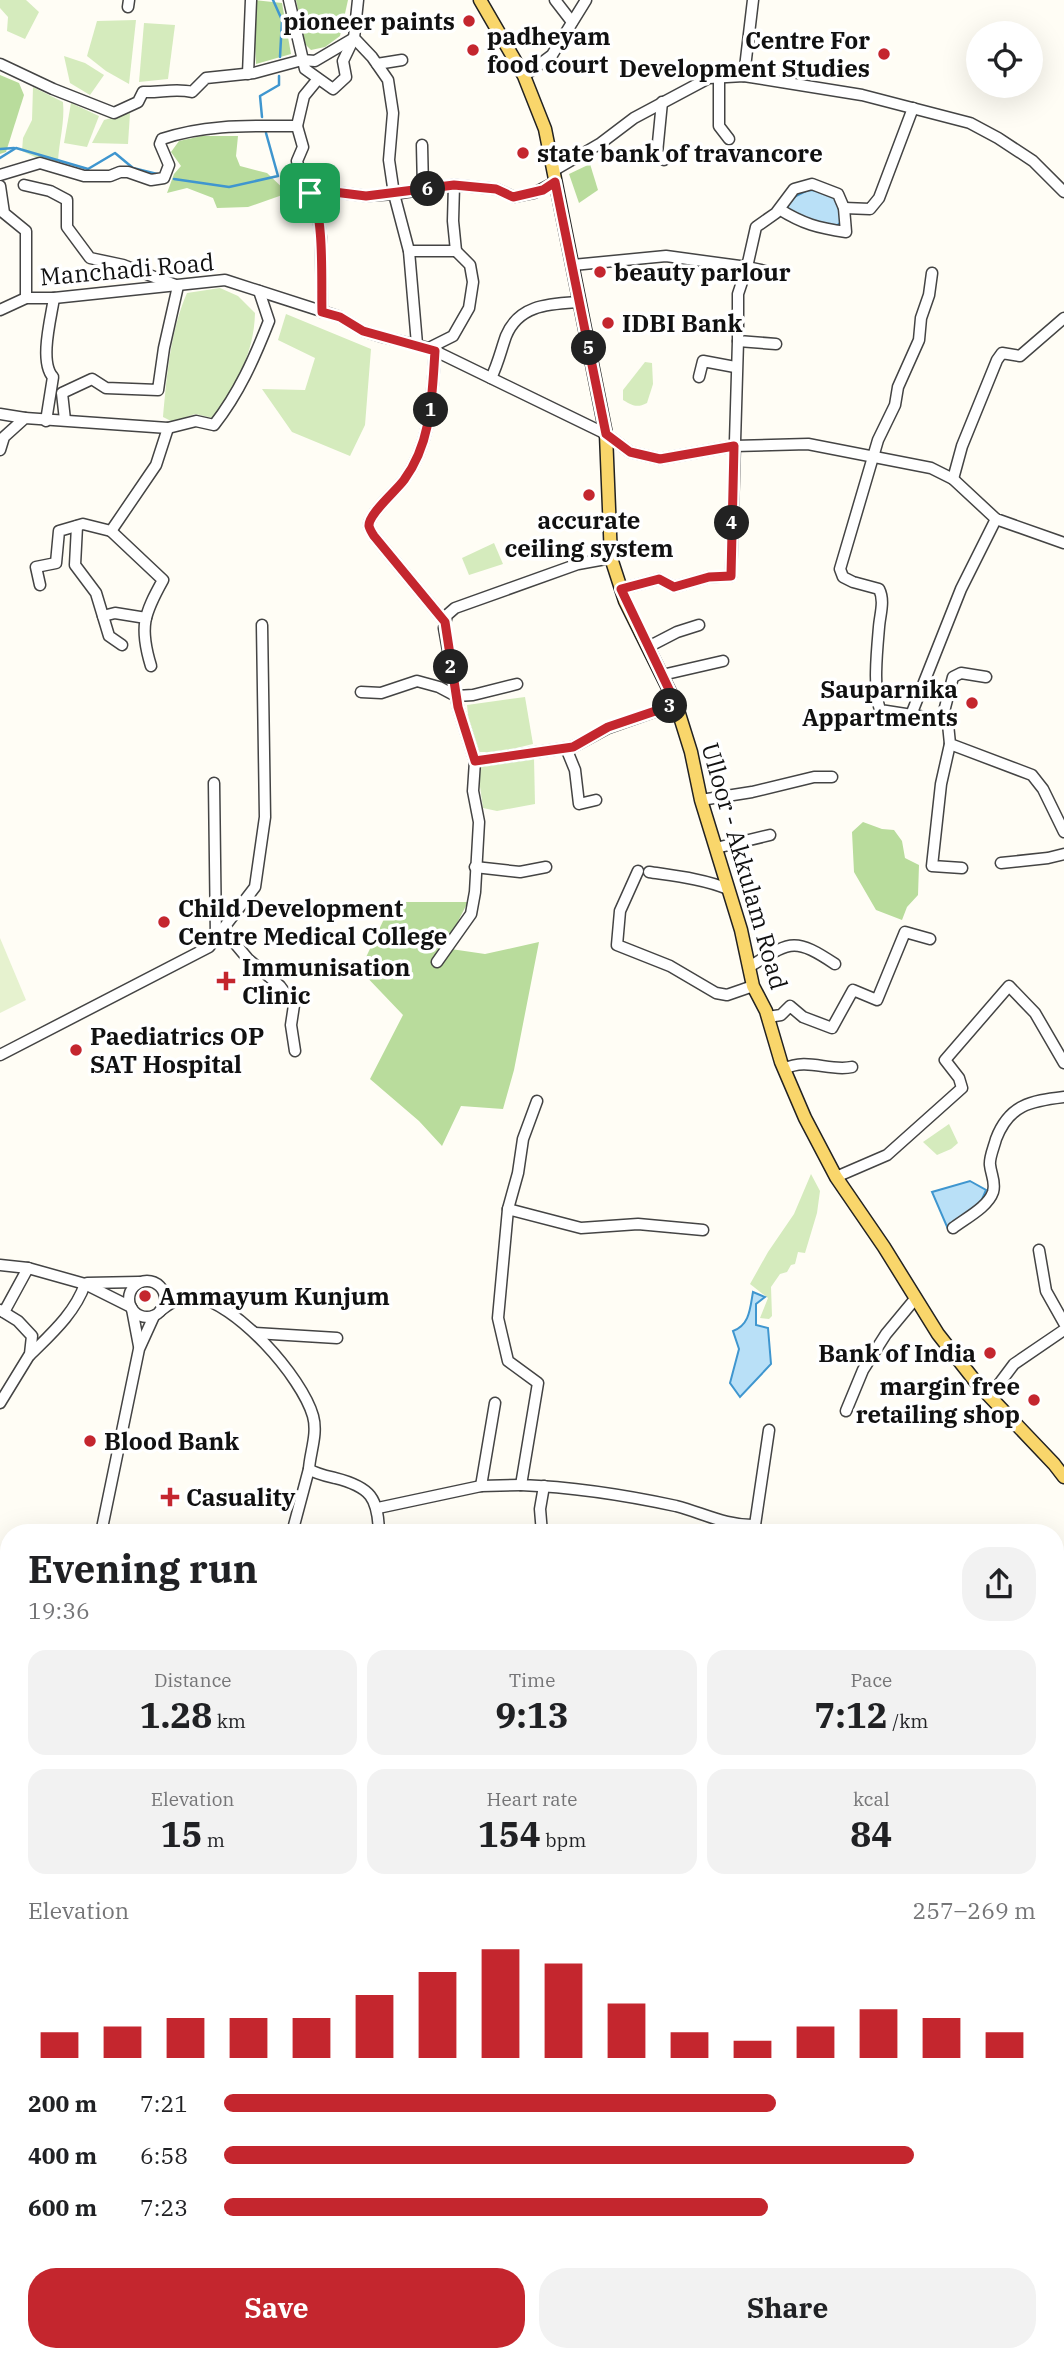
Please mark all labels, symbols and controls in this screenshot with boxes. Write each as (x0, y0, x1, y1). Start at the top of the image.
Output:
place label: pioneer paints (283, 5, 455, 37)
marker: pioneer paints (461, 13, 477, 29)
place label: padheyam food court (487, 20, 611, 80)
map controls (966, 21, 1043, 98)
button: locate (966, 21, 1043, 98)
place label: Centre For Development Studies (619, 24, 870, 84)
marker: padheyam food court (465, 42, 481, 58)
marker: Centre For Development Studies (876, 46, 892, 62)
place label: state bank of travancore (537, 137, 823, 169)
marker: state bank of travancore (515, 145, 531, 161)
pin (280, 163, 340, 223)
pin: 6 (410, 172, 446, 206)
icon: arrive (291, 174, 329, 212)
text: 6 (422, 176, 433, 200)
street label: Manchadi Road (39, 245, 215, 293)
place label: beauty parlour (614, 256, 791, 288)
marker: beauty parlour (592, 264, 608, 280)
place label: IDBI Bank (622, 307, 743, 339)
marker: IDBI Bank (600, 315, 616, 331)
pin: 5 (572, 330, 606, 366)
text: 5 (583, 335, 594, 359)
pin: 1 (414, 392, 448, 428)
text: 1 (425, 397, 436, 421)
marker: accurate ceiling system (581, 487, 597, 503)
place label: accurate ceiling system (504, 504, 674, 564)
pin: 4 (714, 505, 750, 540)
text: 4 (726, 510, 737, 534)
pin: 2 (434, 650, 468, 684)
text: 2 (445, 654, 456, 678)
place label: Sauparnika Appartments (802, 673, 958, 733)
pin: 3 (652, 688, 688, 724)
text: 3 (664, 693, 675, 717)
marker: Sauparnika Appartments (964, 695, 980, 711)
street label: Ulloor - Akkulam Road (694, 739, 796, 993)
place label: Child Development Centre Medical College (178, 892, 447, 952)
marker: Child Development Centre Medical College (156, 914, 172, 930)
place label: Immunisation Clinic (242, 951, 410, 1011)
marker: Immunisation Clinic (216, 971, 236, 991)
place label: Paediatrics OP SAT Hospital (90, 1020, 264, 1080)
marker: Paediatrics OP SAT Hospital (68, 1042, 84, 1058)
place label: Ammayum Kunjum (159, 1280, 390, 1312)
marker: Ammayum Kunjum (137, 1288, 153, 1304)
place label: Bank of India (818, 1337, 976, 1369)
marker: Bank of India (982, 1345, 998, 1361)
place label: margin free retailing shop (856, 1370, 1020, 1430)
marker: margin free retailing shop (1026, 1392, 1042, 1408)
place label: Blood Bank (104, 1425, 239, 1457)
marker: Blood Bank (82, 1433, 98, 1449)
place label: Casuality (186, 1481, 296, 1513)
marker: Casuality (160, 1487, 180, 1507)
text: Evening run (28, 1544, 258, 1593)
button: share (962, 1547, 1036, 1621)
text: 19:36 (28, 1595, 90, 1625)
text: Distance (154, 1668, 231, 1692)
text: Time (509, 1668, 555, 1692)
text: Pace (850, 1668, 892, 1692)
text: 1.28 (139, 1692, 212, 1738)
text: 9:13 (495, 1692, 569, 1738)
text: 7:12 (814, 1692, 888, 1738)
text: km (212, 1709, 246, 1733)
text: /km (888, 1709, 928, 1733)
text: Elevation (151, 1787, 235, 1811)
text: Heart rate (487, 1787, 577, 1811)
text: kcal (853, 1787, 890, 1811)
text: 15 (160, 1811, 202, 1857)
text: 154 (478, 1811, 541, 1857)
text: 84 (850, 1811, 892, 1857)
text: m (202, 1828, 225, 1852)
text: bpm (541, 1828, 586, 1852)
text: Elevation (28, 1895, 129, 1925)
text: 257–269 m (912, 1895, 1036, 1925)
text: 200 m (28, 2088, 97, 2118)
text: 7:21 (140, 2088, 188, 2118)
text: 400 m (28, 2140, 97, 2170)
text: 6:58 (140, 2140, 188, 2170)
text: 600 m (28, 2192, 97, 2222)
text: 7:23 (140, 2192, 188, 2222)
button: Save (28, 2268, 525, 2348)
button: Share (539, 2268, 1036, 2348)

